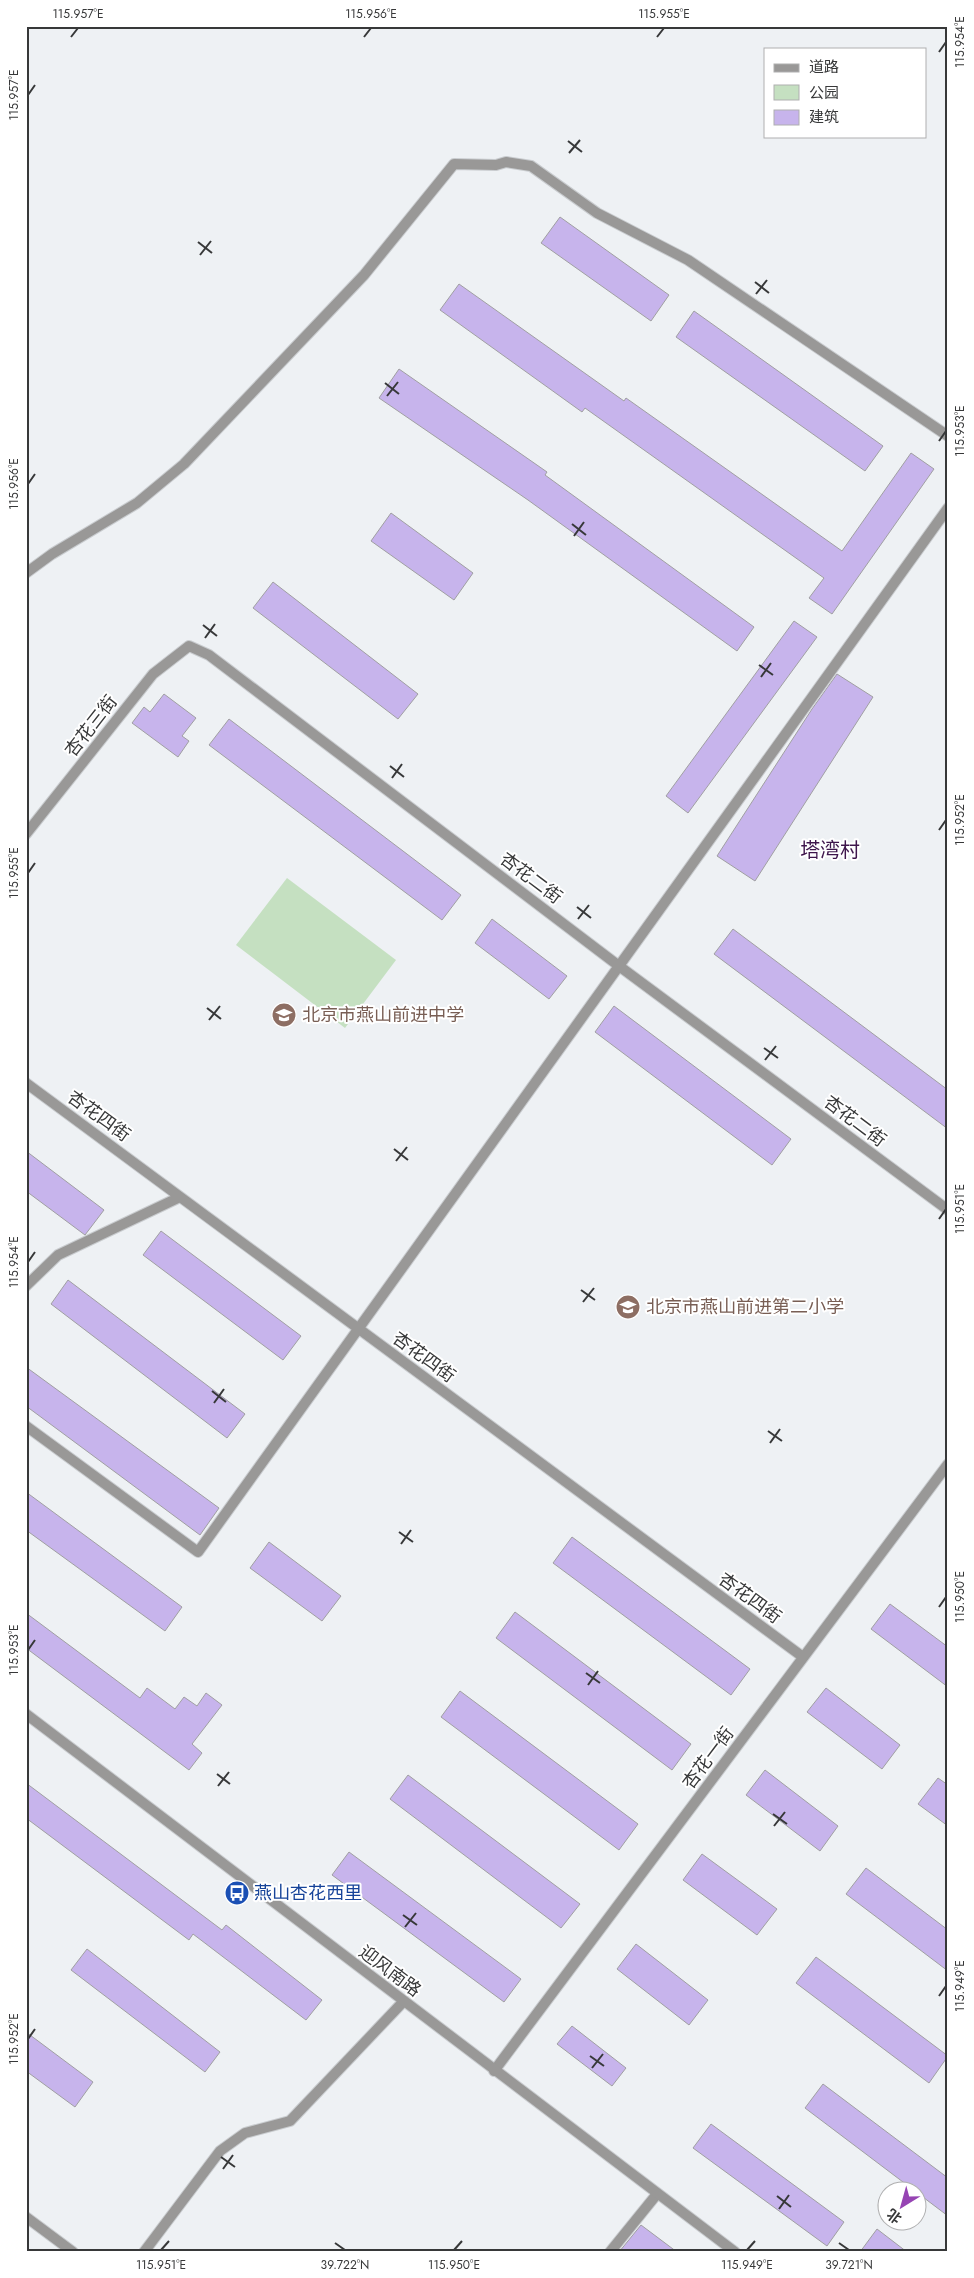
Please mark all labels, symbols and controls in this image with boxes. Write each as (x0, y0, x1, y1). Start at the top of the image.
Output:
text: 115.957°E (52, 5, 104, 23)
text: 115.956°E (345, 5, 397, 23)
text: 115.955°E (638, 5, 690, 23)
text: 115.954°E (951, 16, 969, 68)
legend (764, 48, 926, 138)
text: 道路 (809, 56, 839, 78)
text: 115.957°E (5, 69, 23, 121)
text: 公园 (809, 82, 839, 104)
text: 建筑 (809, 106, 839, 128)
text: 115.953°E (951, 405, 969, 457)
text: 115.956°E (5, 458, 23, 510)
street label: 杏花三街 (59, 690, 123, 762)
text: 115.952°E (951, 794, 969, 846)
district label: 塔湾村 (800, 836, 860, 865)
street label: 杏花二街 (494, 846, 568, 910)
text: 115.955°E (5, 847, 23, 899)
school or university icon: 北京市燕山前进中学 (271, 1002, 297, 1028)
place label: 北京市燕山前进中学 (302, 1002, 464, 1028)
street label: 杏花四街 (62, 1084, 136, 1148)
street label: 杏花二街 (818, 1089, 892, 1153)
text: 115.951°E (951, 1184, 969, 1234)
text: 115.954°E (5, 1236, 23, 1288)
school or university icon: 北京市燕山前进第二小学 (615, 1294, 641, 1320)
place label: 北京市燕山前进第二小学 (646, 1294, 844, 1320)
street label: 杏花四街 (387, 1325, 461, 1389)
street label: 杏花四街 (713, 1566, 787, 1630)
text: 115.950°E (951, 1571, 969, 1623)
text: 115.953°E (5, 1624, 23, 1676)
street label: 杏花一街 (676, 1721, 740, 1795)
bus stop icon: 燕山杏花西里 (224, 1880, 250, 1906)
place label: 燕山杏花西里 (254, 1880, 362, 1906)
street label: 迎风南路 (353, 1939, 427, 2003)
text: 115.949°E (951, 1960, 969, 2012)
text: 115.952°E (5, 2013, 23, 2065)
north arrow (876, 2180, 926, 2230)
text: 北 (883, 2204, 906, 2229)
text: 115.951°E (136, 2256, 186, 2274)
text: 39.722°N (321, 2256, 369, 2274)
text: 115.950°E (428, 2256, 480, 2274)
text: 115.949°E (721, 2256, 773, 2274)
text: 39.721°N (825, 2256, 873, 2274)

